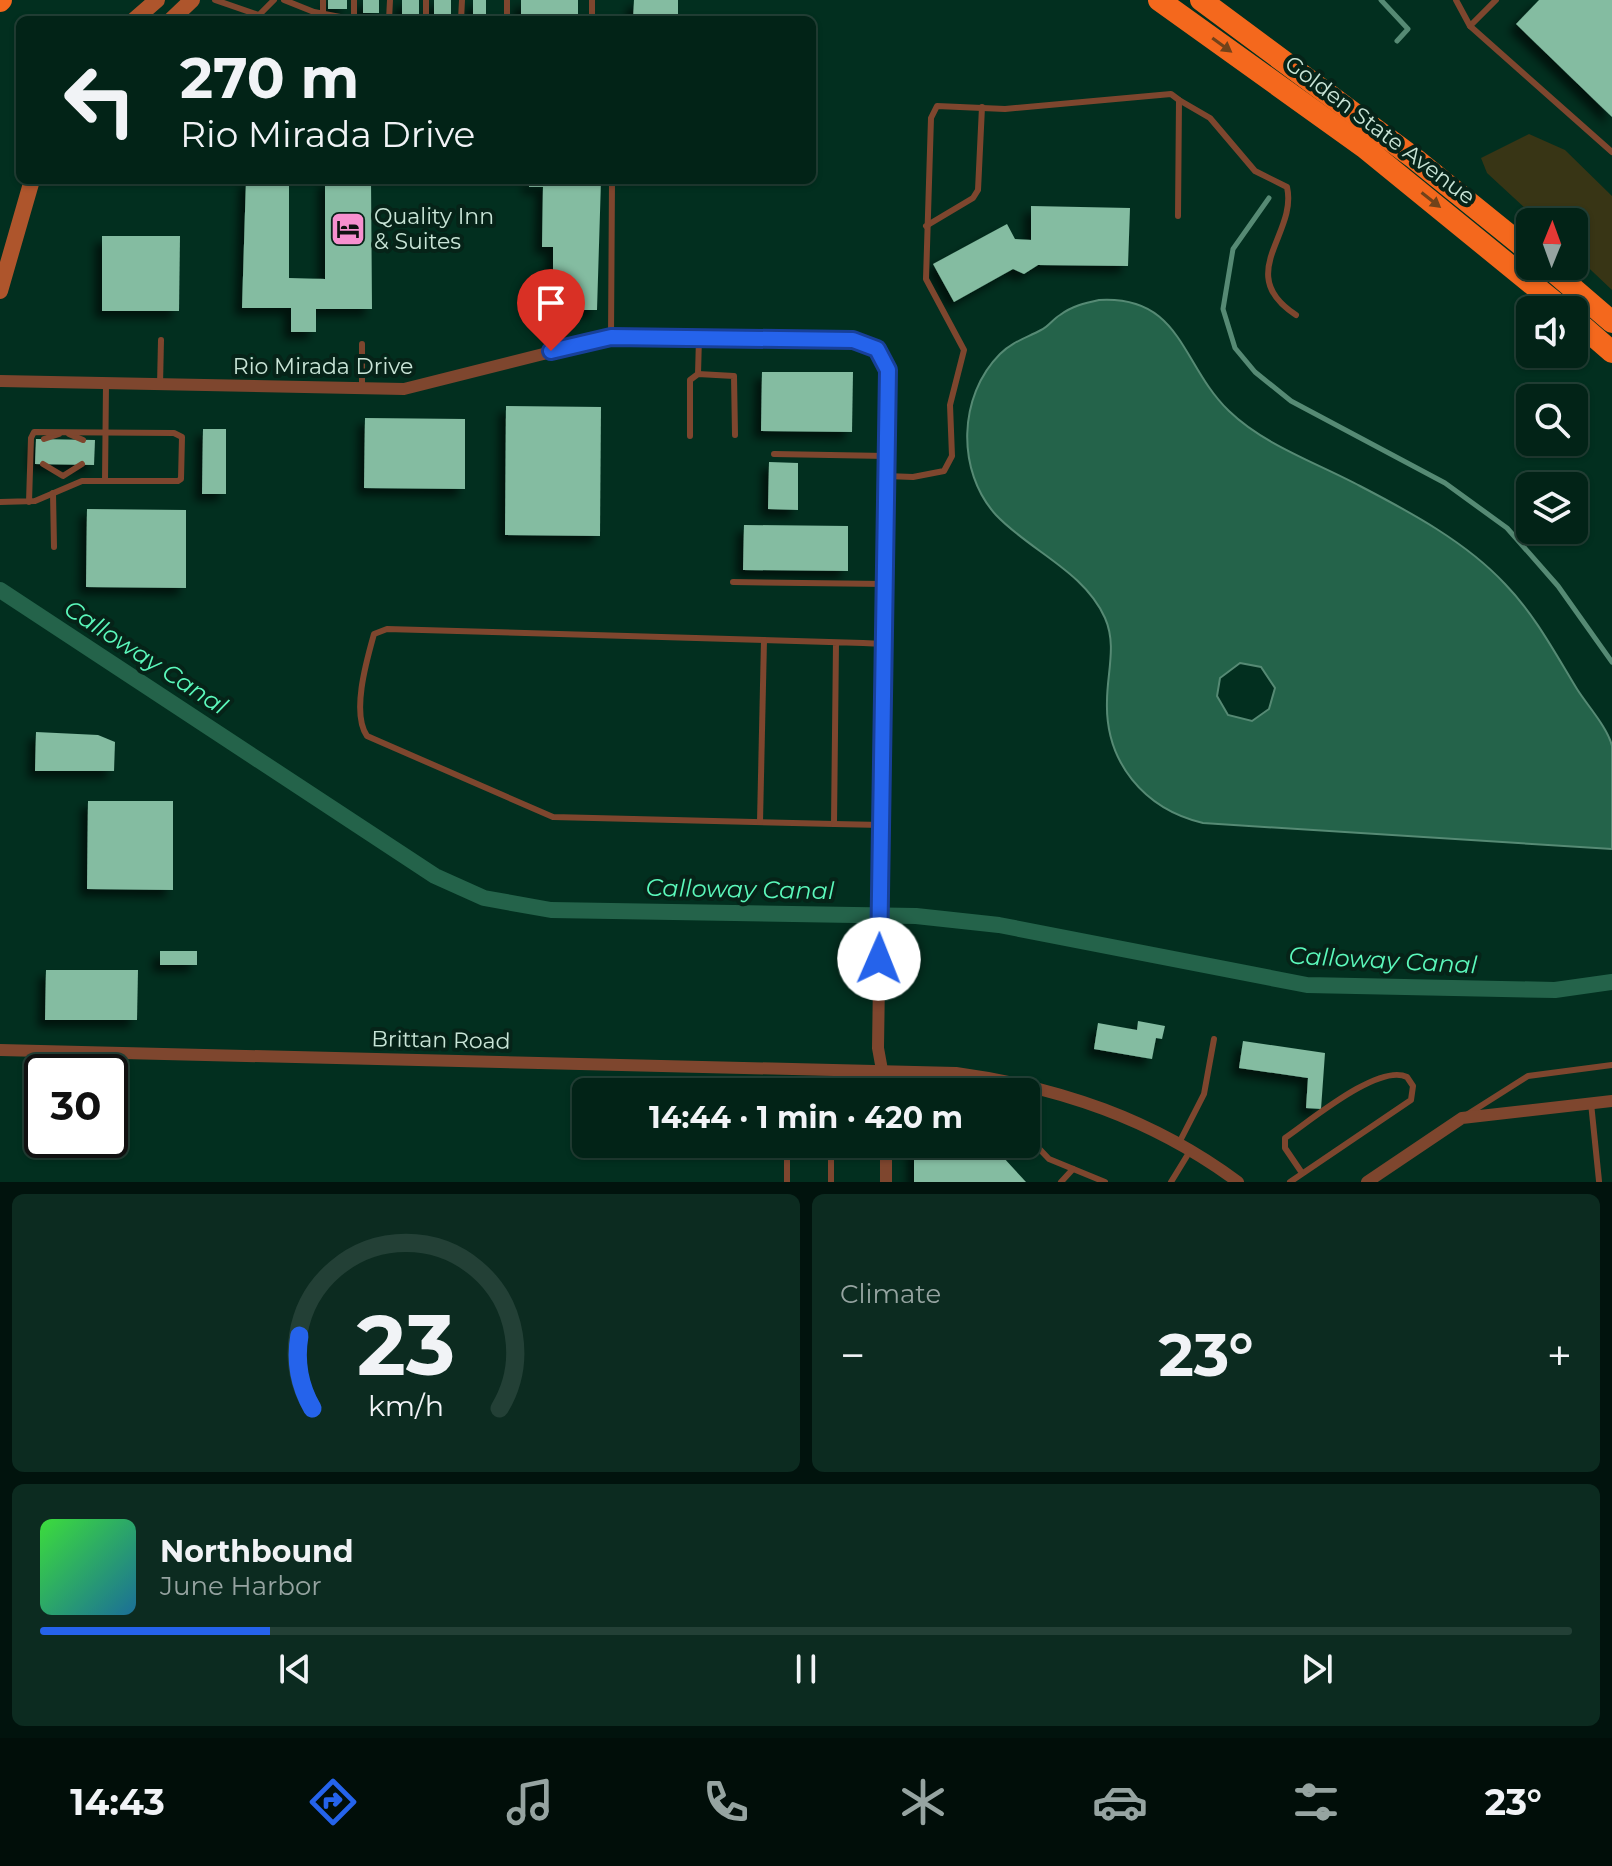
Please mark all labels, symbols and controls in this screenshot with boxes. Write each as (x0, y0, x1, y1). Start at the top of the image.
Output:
one-way arrow (1212, 37, 1232, 53)
text: 270 m (180, 44, 359, 112)
icon: left (48, 48, 152, 152)
street label: Golden State Avenue (1280, 50, 1480, 210)
text: Rio Mirada Drive (180, 112, 475, 156)
one-way arrow (1421, 192, 1441, 208)
place label: Quality Inn & Suites (374, 203, 494, 255)
north arrow (1516, 208, 1588, 280)
map controls (1516, 208, 1588, 544)
hotel icon: Quality Inn & Suites (329, 210, 367, 248)
pin (517, 269, 585, 351)
icon: arrive (529, 281, 573, 325)
button: sound (1516, 296, 1588, 368)
street label: Rio Mirada Drive (233, 353, 413, 380)
button: search (1516, 384, 1588, 456)
button: layers (1516, 472, 1588, 544)
water label: Calloway Canal (59, 593, 233, 721)
water label: Calloway Canal (645, 873, 835, 905)
position arrow (837, 917, 921, 1001)
water label: Calloway Canal (1288, 941, 1479, 979)
street label: Brittan Road (371, 1025, 511, 1055)
speed limit sign: 30 (24, 1054, 128, 1158)
text: 14:44 · 1 min · 420 m (649, 1099, 963, 1136)
text: Climate (840, 1278, 941, 1310)
text: 23 (357, 1294, 455, 1396)
text: 23° (1158, 1318, 1254, 1391)
text: − (840, 1328, 865, 1382)
text: + (1547, 1328, 1572, 1382)
text: km/h (368, 1388, 444, 1423)
text: Northbound (160, 1533, 354, 1570)
text: June Harbor (160, 1570, 322, 1602)
icon: previous (273, 1647, 317, 1691)
icon: pause (784, 1647, 828, 1691)
icon: next (1295, 1647, 1339, 1691)
icon: directions (305, 1774, 361, 1830)
icon: music (502, 1774, 558, 1830)
icon: phone (698, 1774, 754, 1830)
icon: climate (895, 1774, 951, 1830)
icon: car (1092, 1774, 1148, 1830)
icon: filters (1288, 1774, 1344, 1830)
text: 14:43 (70, 1780, 165, 1824)
text: 23° (1485, 1780, 1542, 1824)

